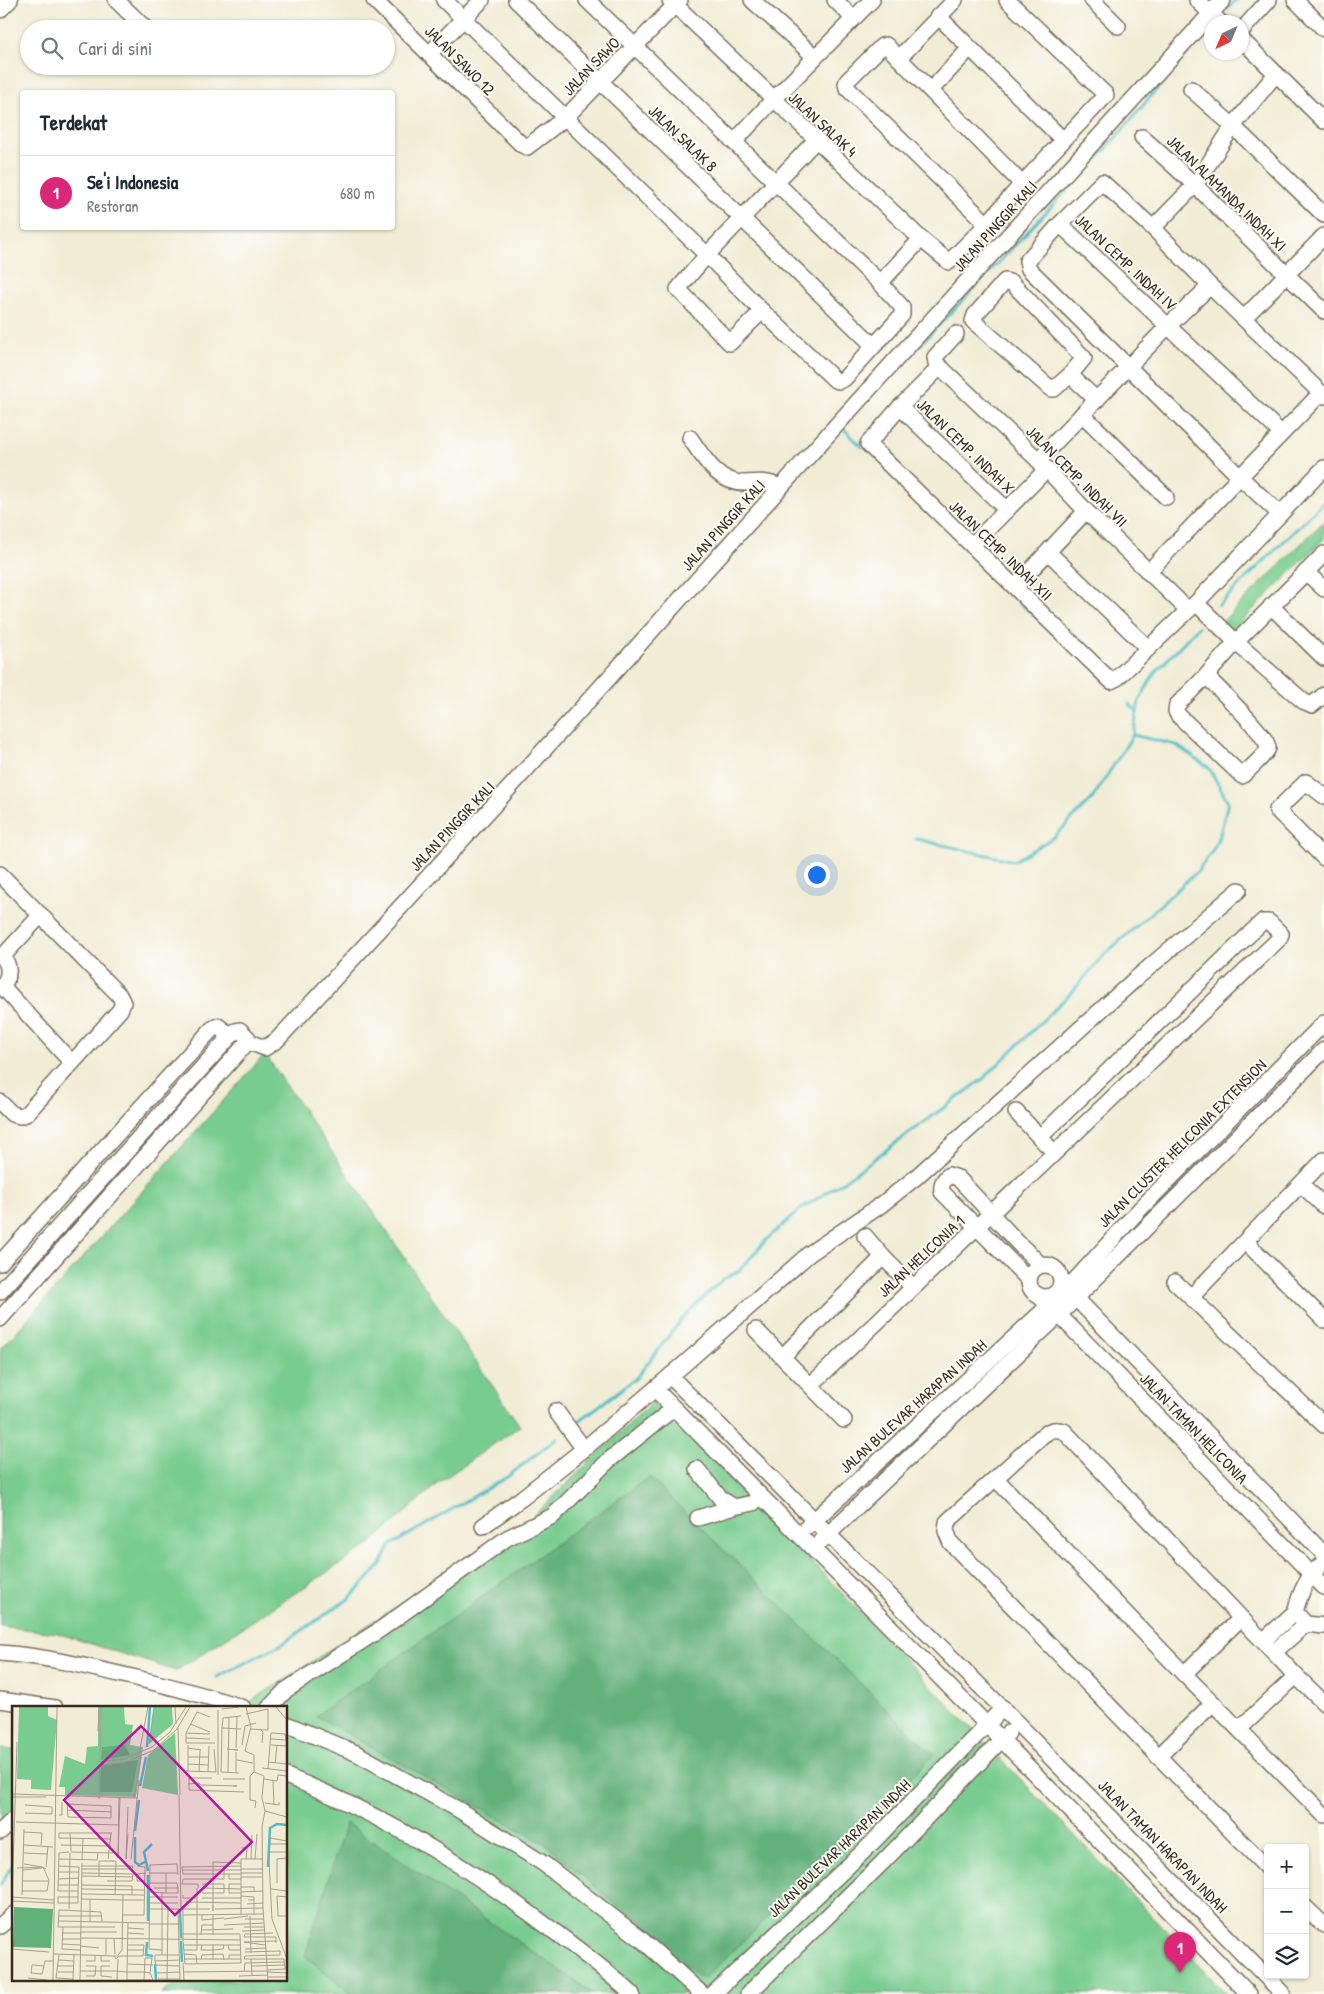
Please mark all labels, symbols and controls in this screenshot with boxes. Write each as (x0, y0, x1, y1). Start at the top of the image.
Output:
north arrow (1204, 15, 1249, 60)
search box (20, 20, 395, 75)
street label: JALAN SAWO 12 (420, 20, 500, 100)
street label: JALAN SAWO (558, 32, 625, 100)
icon: search (38, 34, 66, 62)
text: Cari di sini (78, 35, 152, 61)
street label: JALAN SALAK 4 (784, 86, 862, 162)
street label: JALAN SALAK 8 (644, 100, 722, 176)
text: Terdekat (40, 108, 107, 137)
street label: JALAN ALAMANDA INDAH XI (1162, 130, 1292, 256)
text: Se'i Indonesia (87, 169, 178, 195)
street label: JALAN PINGGIR KALI (948, 176, 1042, 276)
text: 1 (53, 182, 59, 204)
text: 680 m (340, 182, 375, 204)
text: Restoran (87, 195, 138, 217)
street label: JALAN CEMP. INDAH IV (1070, 209, 1182, 315)
street label: JALAN CEMP. INDAH X (912, 394, 1020, 499)
street label: JALAN CEMP. INDAH VII (1021, 420, 1133, 532)
street label: JALAN PINGGIR KALI (676, 475, 770, 575)
street label: JALAN CEMP. INDAH XII (945, 495, 1057, 605)
street label: JALAN PINGGIR KALI (405, 776, 499, 876)
your location (804, 862, 830, 888)
street label: JALAN CLUSTER HELICONIA EXTENSION (1093, 1054, 1271, 1232)
street label: JALAN HELICONIA 1 (873, 1210, 969, 1302)
street label: JALAN BULEVAR HARAPAN INDAH (835, 1334, 991, 1478)
street label: JALAN TAMAN HELICONIA (1135, 1368, 1253, 1488)
inset map (12, 1706, 288, 1982)
street label: JALAN BULEVAR HARAPAN INDAH (763, 1774, 915, 1922)
street label: JALAN TAMAN HARAPAN INDAH (1093, 1774, 1233, 1918)
map controls (1264, 1844, 1309, 1979)
button: + (1264, 1844, 1309, 1889)
button: − (1264, 1889, 1309, 1934)
pin: 1 (1164, 1932, 1196, 1973)
button: layers (1264, 1934, 1309, 1979)

